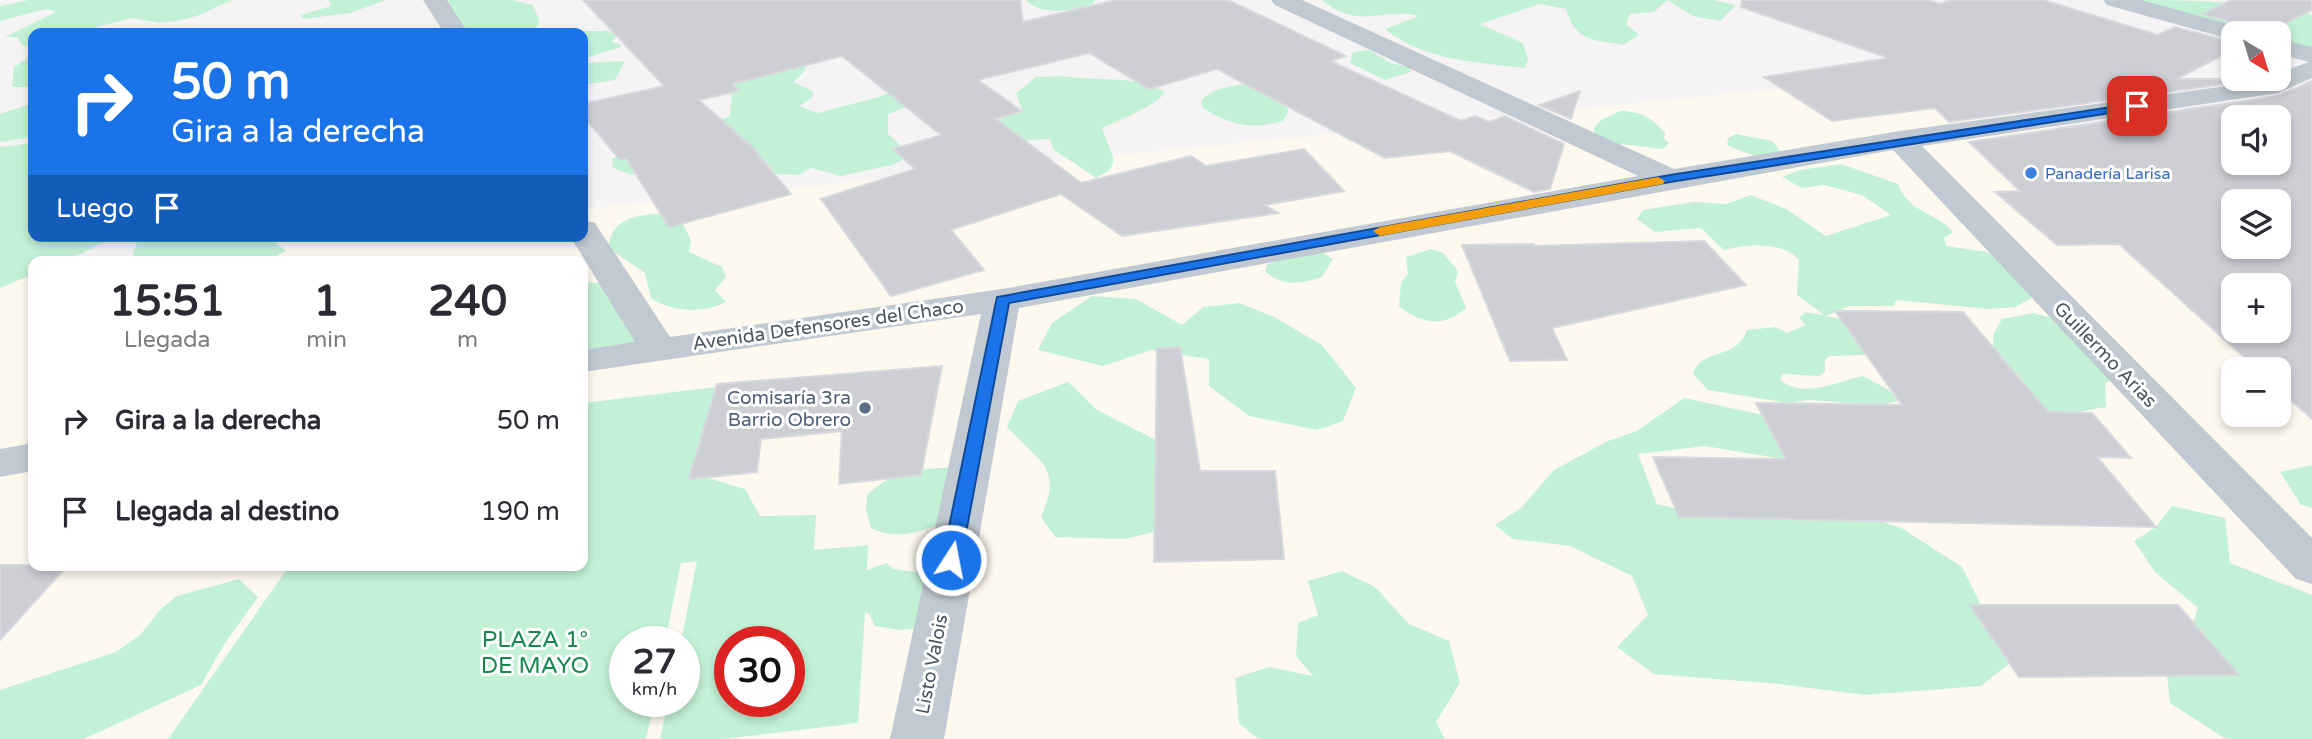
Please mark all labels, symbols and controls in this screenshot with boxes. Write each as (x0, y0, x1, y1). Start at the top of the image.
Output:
north arrow (2221, 21, 2291, 91)
map controls (2221, 21, 2291, 427)
text: 50 m (171, 53, 290, 112)
icon: right (56, 56, 147, 147)
pin (2107, 76, 2167, 136)
icon: arrive (2118, 87, 2156, 125)
button: sound (2221, 105, 2291, 175)
text: Gira a la derecha (171, 113, 425, 151)
place label: Panadería Larisa (2045, 164, 2170, 184)
marker: Panadería Larisa (2023, 165, 2039, 181)
icon: arrive (148, 189, 186, 227)
button: layers (2221, 189, 2291, 259)
text: Luego (56, 193, 134, 224)
button: + (2221, 273, 2291, 343)
text: 15:51 (109, 276, 225, 327)
text: 1 (313, 276, 340, 327)
text: 240 (428, 276, 507, 327)
street label: Avenida Defensores del Chaco (691, 295, 965, 355)
street label: Guillermo Arias (2049, 297, 2161, 412)
text: Llegada (124, 326, 211, 354)
text: min (306, 326, 347, 354)
text: m (457, 326, 478, 354)
button: − (2221, 357, 2291, 427)
place label: Comisaría 3ra Barrio Obrero (727, 387, 851, 431)
marker: Comisaría 3ra Barrio Obrero (857, 400, 873, 416)
icon: right (56, 402, 94, 440)
text: Gira a la derecha (115, 405, 321, 436)
text: 50 m (497, 405, 560, 436)
icon: arrive (56, 493, 94, 531)
text: Llegada al destino (115, 496, 339, 527)
text: 190 m (480, 496, 560, 527)
position arrow (914, 523, 988, 597)
street label: Listo Valois (912, 612, 952, 716)
park label: PLAZA 1° DE MAYO (481, 626, 589, 680)
speed limit sign: 30 (714, 626, 805, 717)
text: 27 (633, 641, 676, 683)
text: km/h (632, 678, 677, 700)

